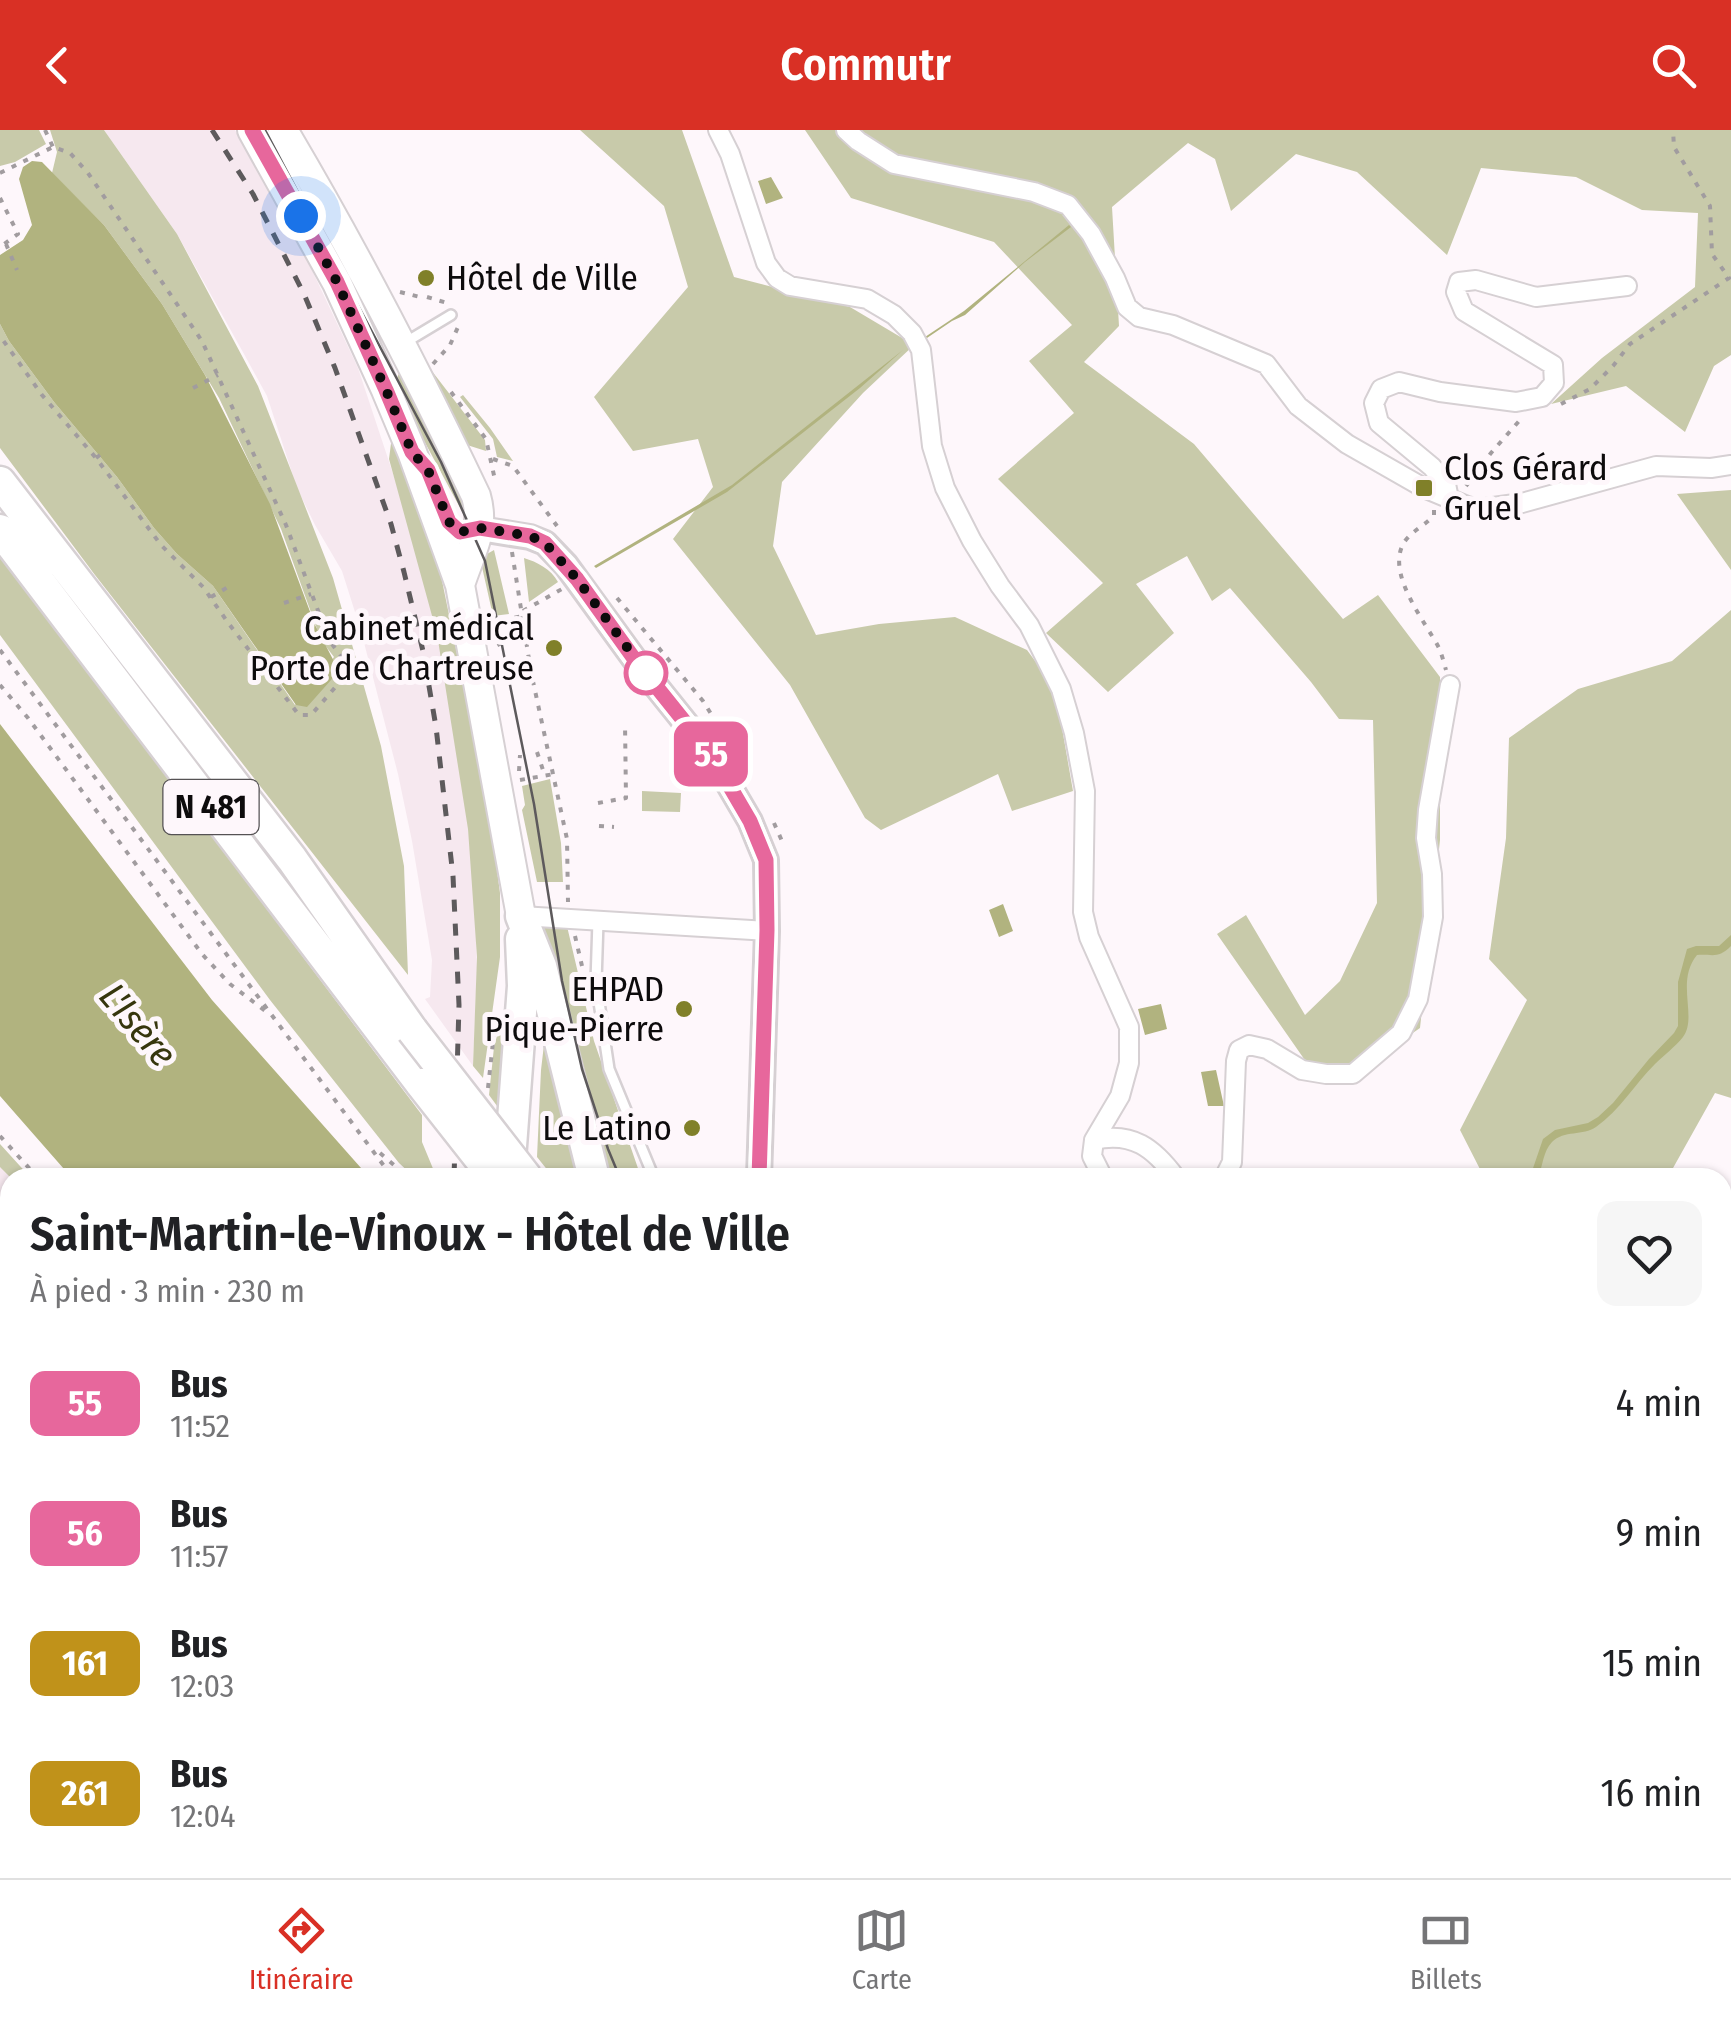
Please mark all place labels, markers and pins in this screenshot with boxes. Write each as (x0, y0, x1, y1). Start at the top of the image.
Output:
place label: Hôtel de Ville (446, 257, 638, 299)
marker: Hôtel de Ville (415, 267, 437, 289)
place label: Clos Gérard Gruel (1444, 447, 1608, 529)
marker: Clos Gérard Gruel (1413, 477, 1435, 499)
place label: Cabinet médical Porte de Chartreuse (250, 607, 534, 689)
marker: Cabinet médical Porte de Chartreuse (543, 637, 565, 659)
unlabelled marker (625, 652, 667, 694)
place label: EHPAD Pique-Pierre (484, 968, 664, 1050)
marker: EHPAD Pique-Pierre (673, 998, 695, 1020)
place label: Le Latino (542, 1107, 672, 1149)
marker: Le Latino (681, 1117, 703, 1139)

